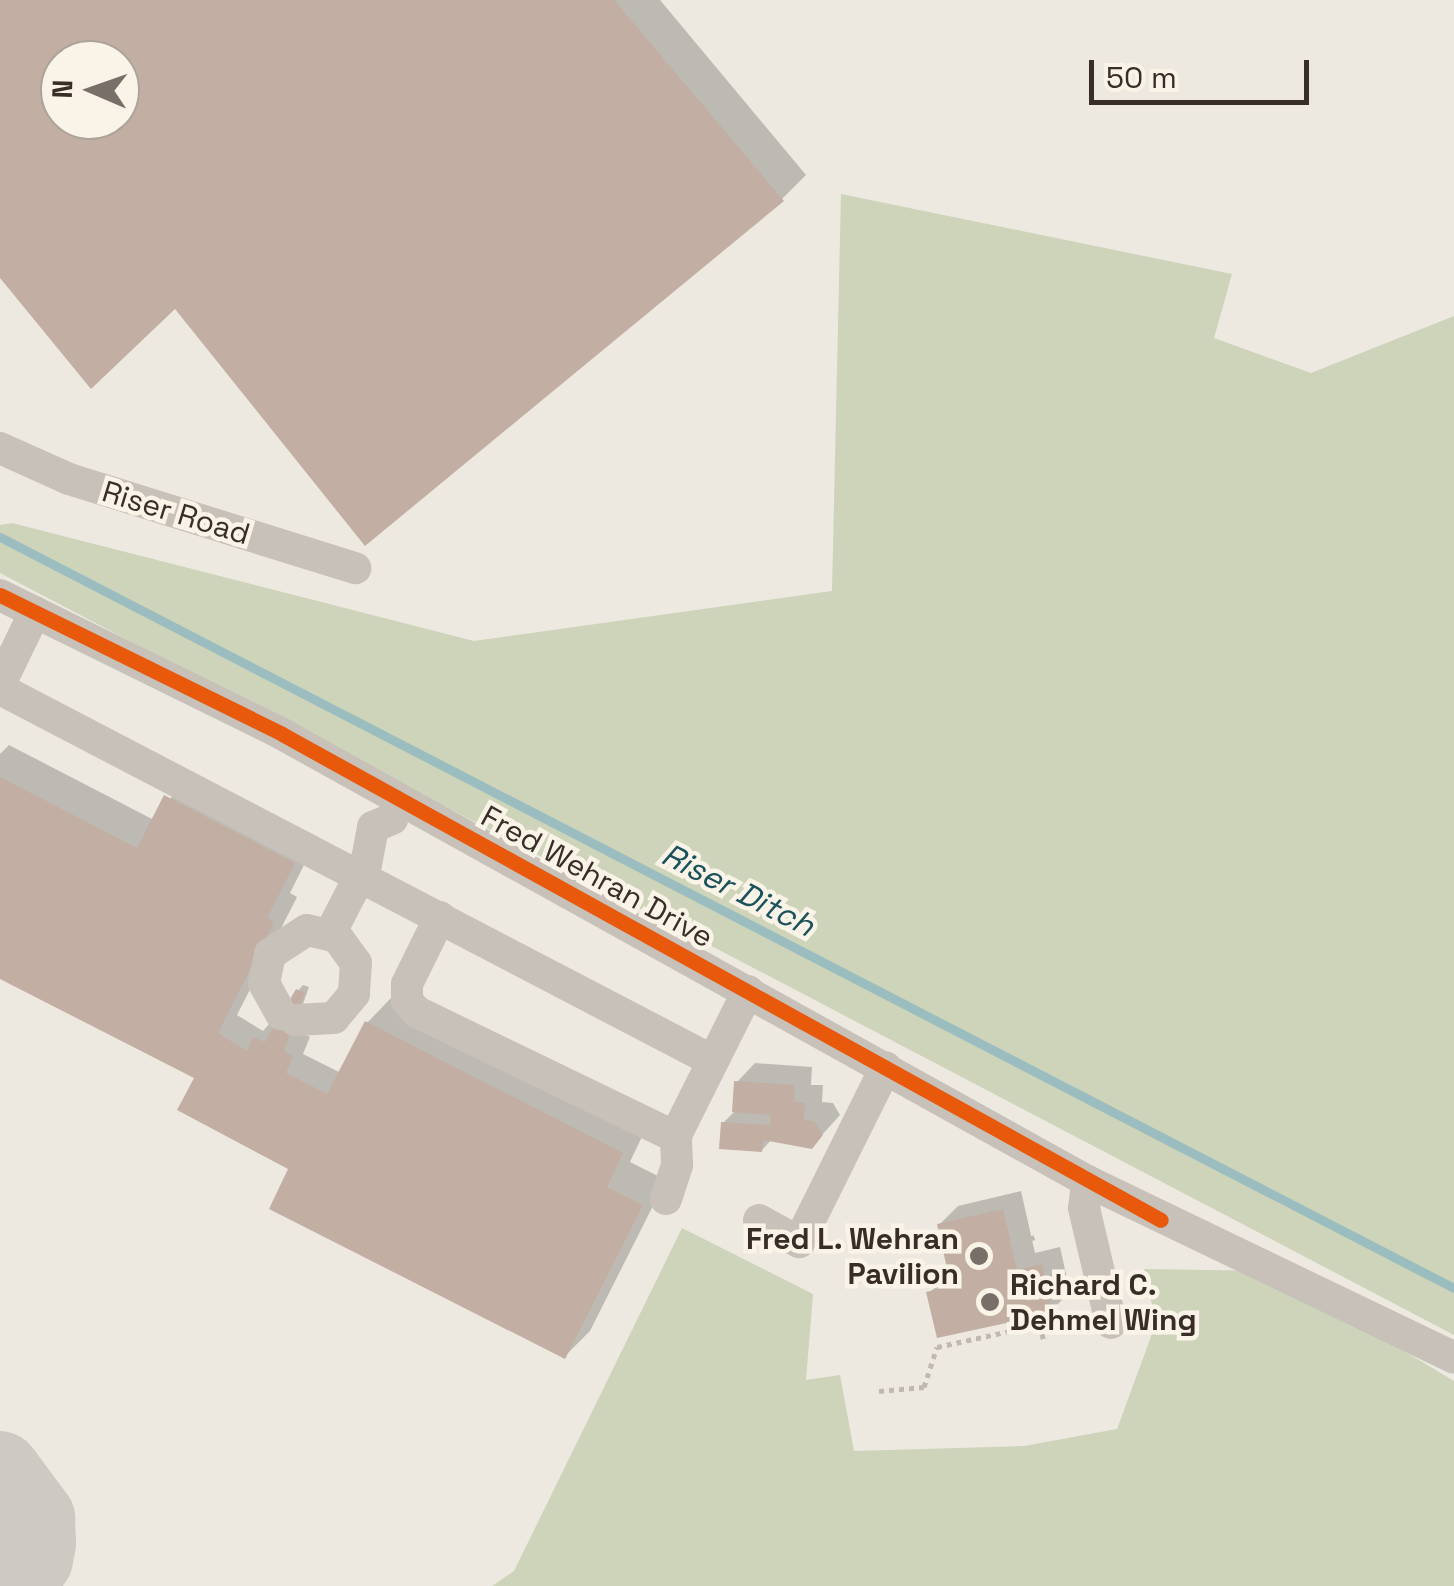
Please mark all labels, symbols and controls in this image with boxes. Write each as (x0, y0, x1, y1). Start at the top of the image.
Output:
north arrow (40, 40, 140, 140)
scale bar (1094, 40, 1314, 102)
text: 50 m (1106, 58, 1177, 97)
text: N (44, 79, 80, 99)
street label: Riser Road (98, 473, 254, 553)
street label: Fred Wehran Drive (475, 798, 719, 956)
water label: Riser Ditch (655, 835, 821, 945)
place label: Fred L. Wehran Pavilion (745, 1221, 959, 1292)
marker: Fred L. Wehran Pavilion (968, 1245, 990, 1267)
place label: Richard C. Dehmel Wing (1010, 1267, 1197, 1338)
marker: Richard C. Dehmel Wing (979, 1291, 1001, 1313)

